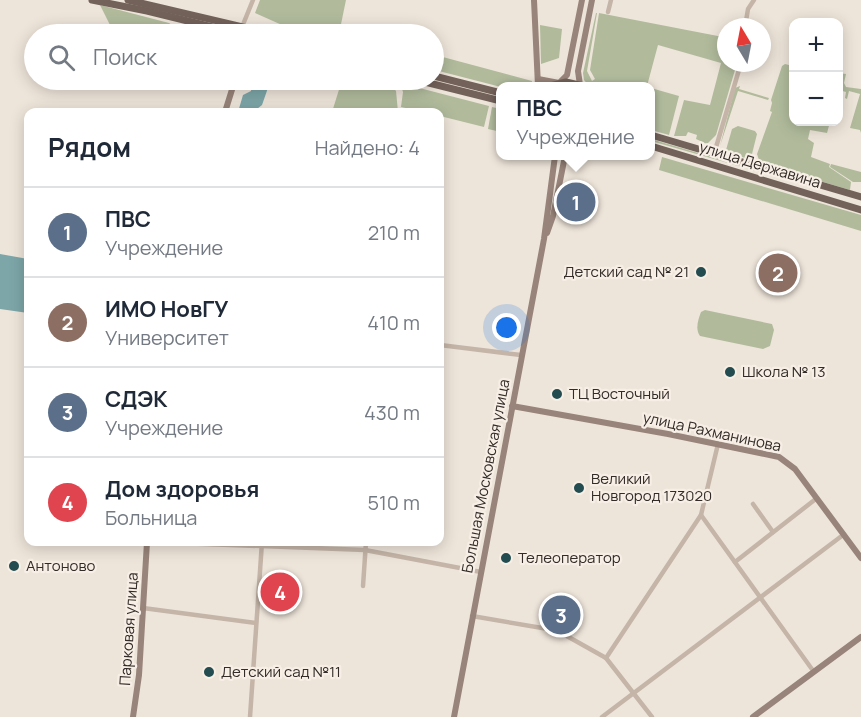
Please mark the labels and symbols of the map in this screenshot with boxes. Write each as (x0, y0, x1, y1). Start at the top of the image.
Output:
north arrow (717, 18, 771, 72)
street label: улица Державина (697, 136, 823, 193)
pin: 1 (556, 180, 596, 224)
pin: 2 (758, 250, 798, 296)
place label: Детский сад № 21 (563, 261, 689, 282)
marker: Детский сад № 21 (694, 265, 708, 279)
your location (492, 313, 521, 342)
place label: Школа № 13 (742, 361, 825, 382)
marker: Школа № 13 (723, 365, 737, 379)
street label: Большая Московская улица (456, 377, 515, 575)
place label: ТЦ Восточный (569, 383, 670, 404)
marker: ТЦ Восточный (550, 387, 564, 401)
street label: улица Рахманинова (641, 407, 783, 456)
place label: Великий Новгород 173020 (591, 468, 712, 506)
marker: Великий Новгород 173020 (572, 481, 586, 495)
place label: Телеоператор (518, 547, 621, 568)
marker: Телеоператор (499, 551, 513, 565)
place label: Антоново (26, 555, 95, 576)
marker: Антоново (7, 559, 21, 573)
pin: 4 (260, 570, 300, 614)
street label: Парковая улица (114, 571, 143, 686)
pin: 3 (542, 592, 580, 638)
place label: Детский сад №11 (221, 661, 341, 682)
marker: Детский сад №11 (202, 665, 216, 679)

